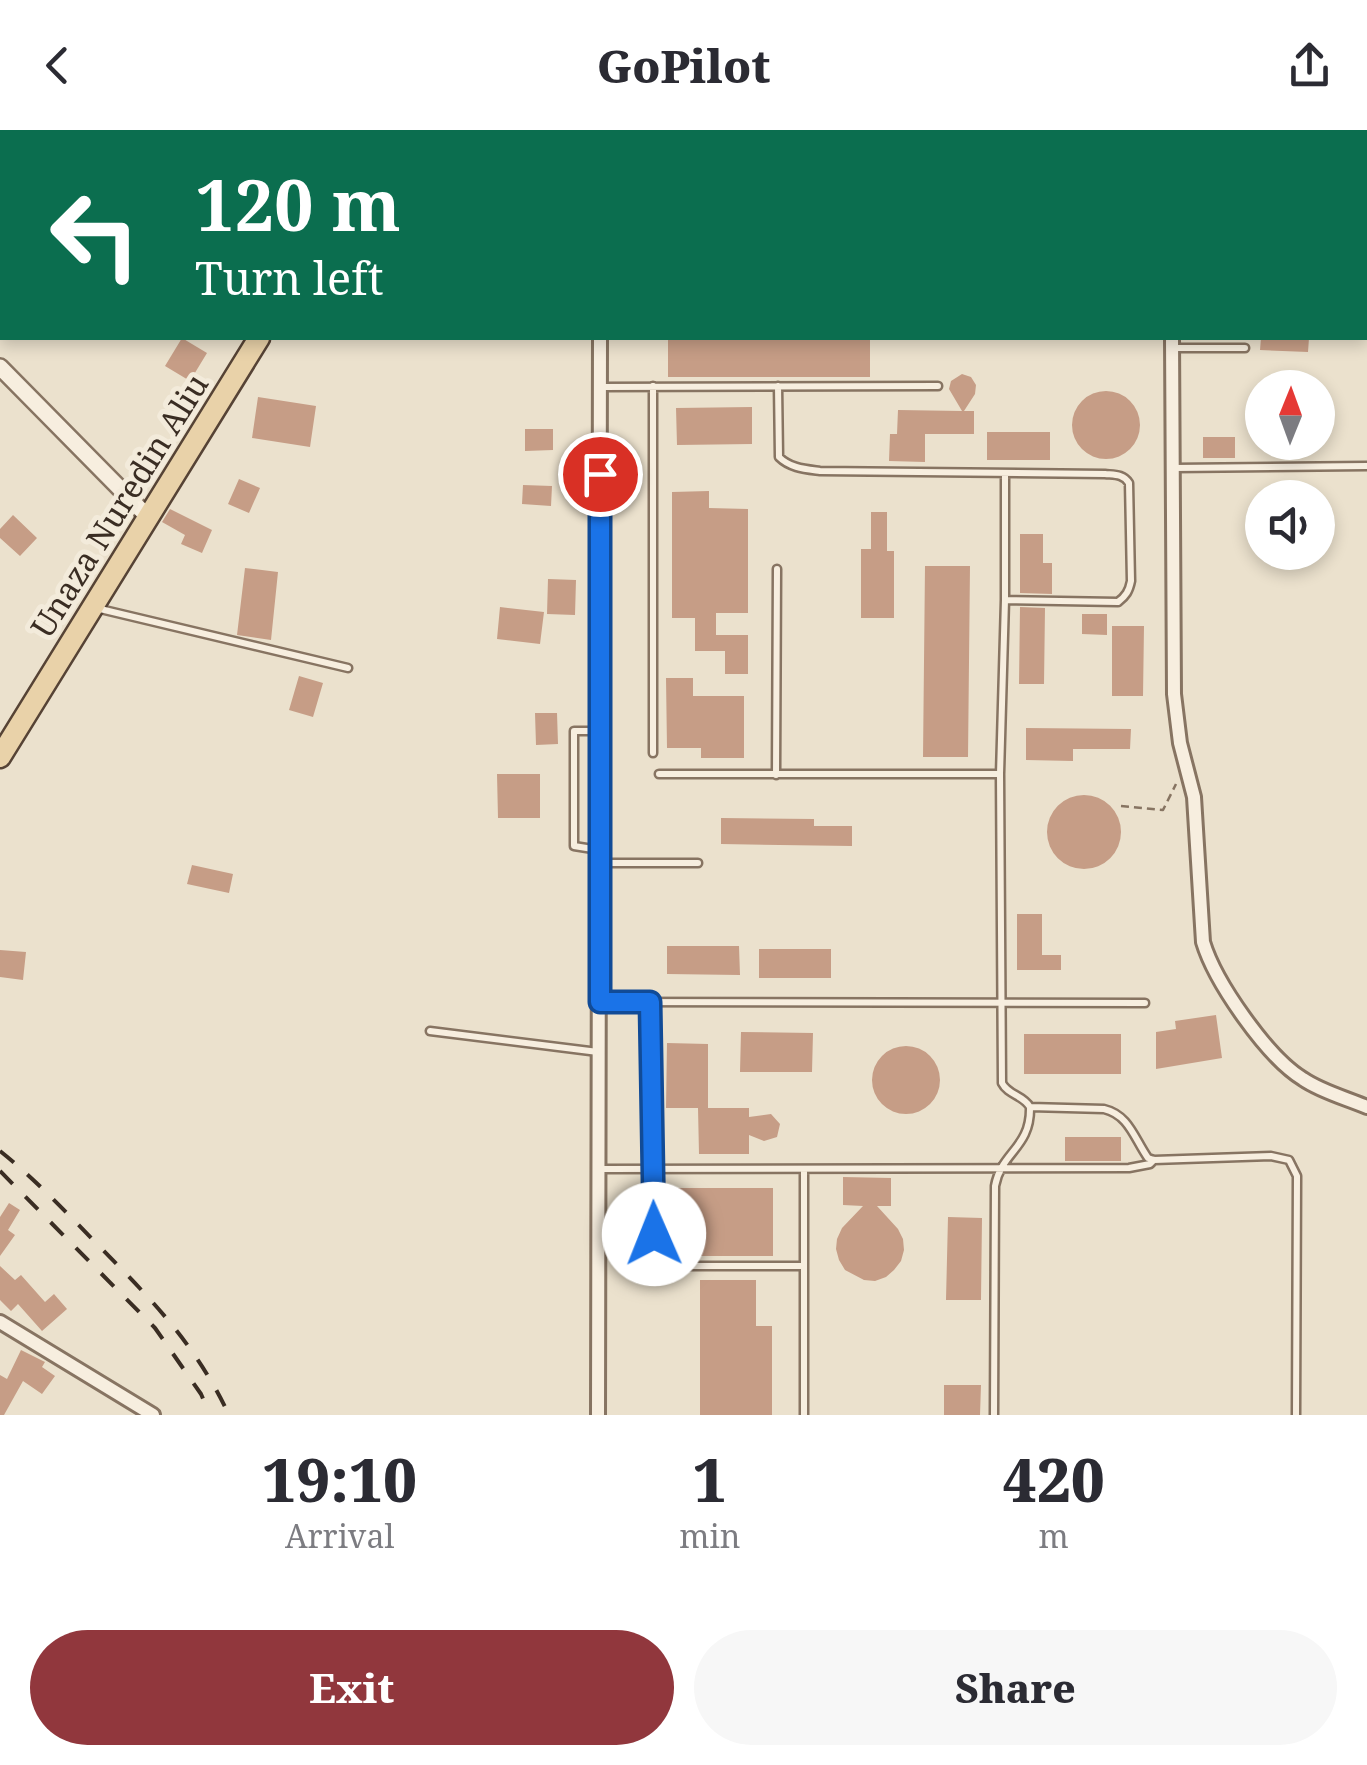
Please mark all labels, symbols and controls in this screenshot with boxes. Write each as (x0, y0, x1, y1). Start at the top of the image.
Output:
text: GoPilot (597, 35, 770, 96)
icon: back (30, 38, 85, 93)
icon: share (1282, 38, 1337, 93)
text: 120 m (195, 156, 401, 252)
icon: left (30, 170, 160, 300)
text: Turn left (195, 247, 384, 308)
street label: Unaza Nuredin Aliu (20, 365, 217, 645)
north arrow (1245, 370, 1335, 460)
map controls (1245, 370, 1335, 570)
pin (558, 432, 643, 517)
icon: arrive (573, 447, 628, 502)
button: sound (1245, 480, 1335, 570)
position arrow (602, 1182, 706, 1286)
text: 19:10 (262, 1438, 417, 1520)
text: 1 (693, 1438, 727, 1520)
text: 420 (1003, 1438, 1105, 1520)
text: Arrival (285, 1514, 394, 1557)
text: min (679, 1514, 740, 1557)
text: m (1039, 1514, 1069, 1557)
button: Exit (30, 1630, 674, 1745)
button: Share (694, 1630, 1337, 1745)

